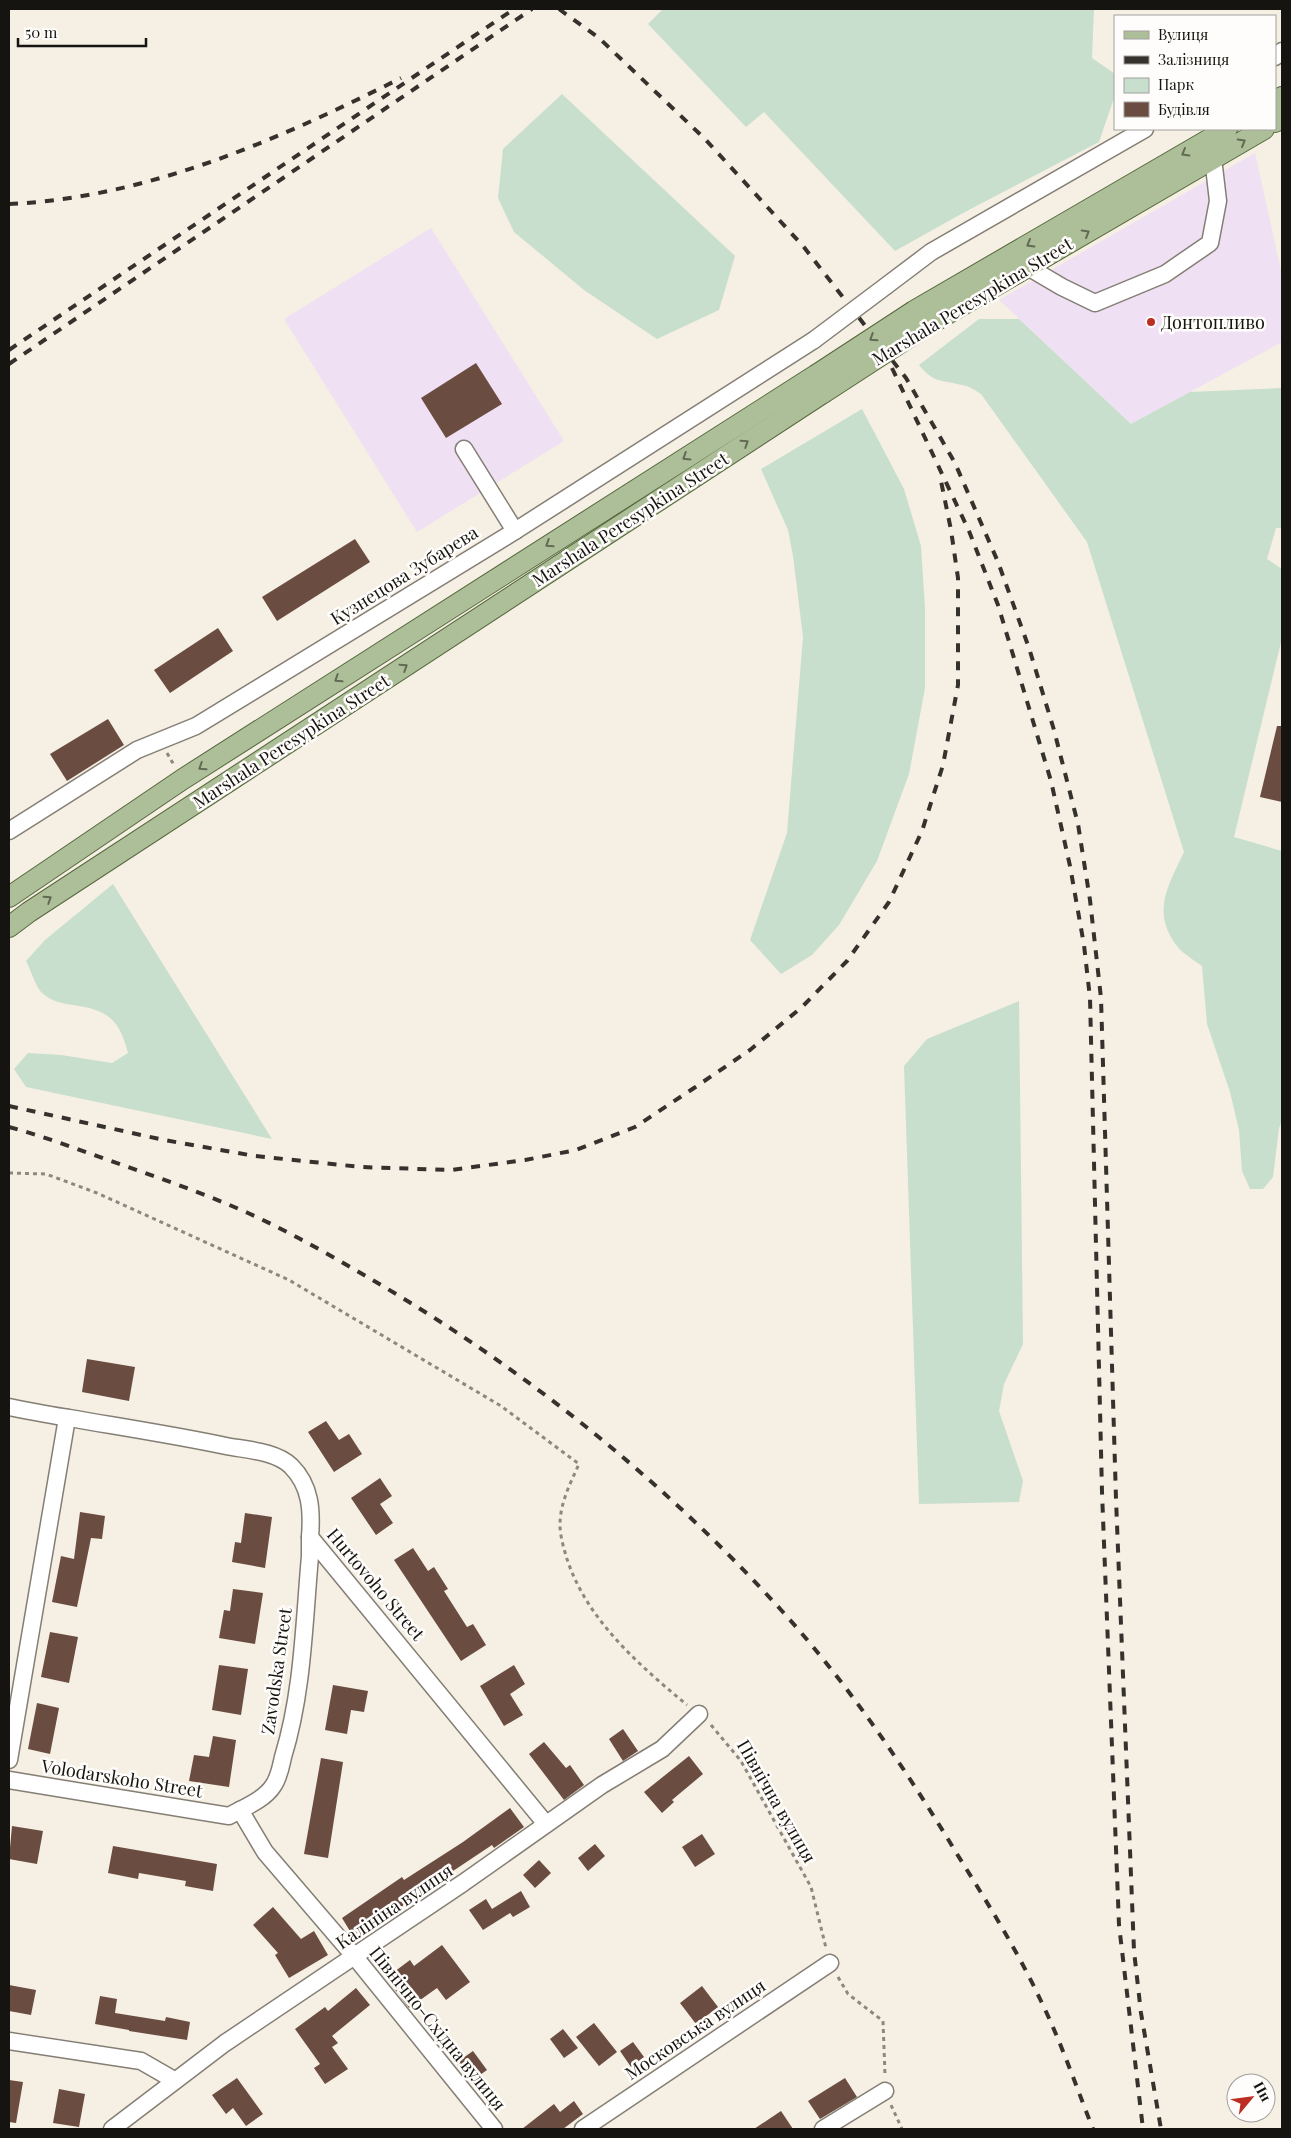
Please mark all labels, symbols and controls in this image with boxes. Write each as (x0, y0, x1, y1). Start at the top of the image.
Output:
scale bar (18, 15, 145, 47)
legend (1114, 15, 1276, 130)
text: 50 m (25, 22, 58, 42)
text: Вулиця (1158, 24, 1208, 44)
text: Залізниця (1158, 49, 1229, 69)
text: Парк (1158, 74, 1194, 94)
text: Будівля (1158, 99, 1210, 119)
one-way arrow (1236, 138, 1245, 148)
one-way arrow (1182, 147, 1191, 157)
one-way arrow (1081, 229, 1090, 239)
street label: Marshala Peresypkina Street (867, 231, 1077, 370)
one-way arrow (1026, 238, 1035, 248)
place label: Донтопливо (1161, 310, 1265, 334)
marker: Донтопливо (1145, 316, 1157, 328)
one-way arrow (870, 331, 879, 341)
one-way arrow (740, 440, 749, 450)
street label: Marshala Peresypkina Street (527, 446, 733, 592)
one-way arrow (682, 451, 692, 460)
street label: Кузнецова Зубарева (326, 520, 482, 630)
one-way arrow (545, 538, 554, 548)
one-way arrow (399, 664, 408, 673)
street label: Marshala Peresypkina Street (188, 668, 394, 814)
one-way arrow (335, 673, 344, 683)
one-way arrow (198, 761, 207, 770)
one-way arrow (43, 896, 52, 905)
street label: Hurtovoho Street (322, 1523, 430, 1646)
street label: Zavodska Street (255, 1605, 297, 1736)
street label: Північна вулиця (732, 1735, 822, 1867)
street label: Volodarskoho Street (39, 1753, 205, 1803)
street label: Калініна вулиця (331, 1858, 457, 1954)
street label: Північно-Східна вулиця (364, 1941, 512, 2115)
street label: Московська вулиця (620, 1973, 770, 2085)
north arrow (1226, 2073, 1276, 2123)
text: Пн (1250, 2078, 1276, 2105)

